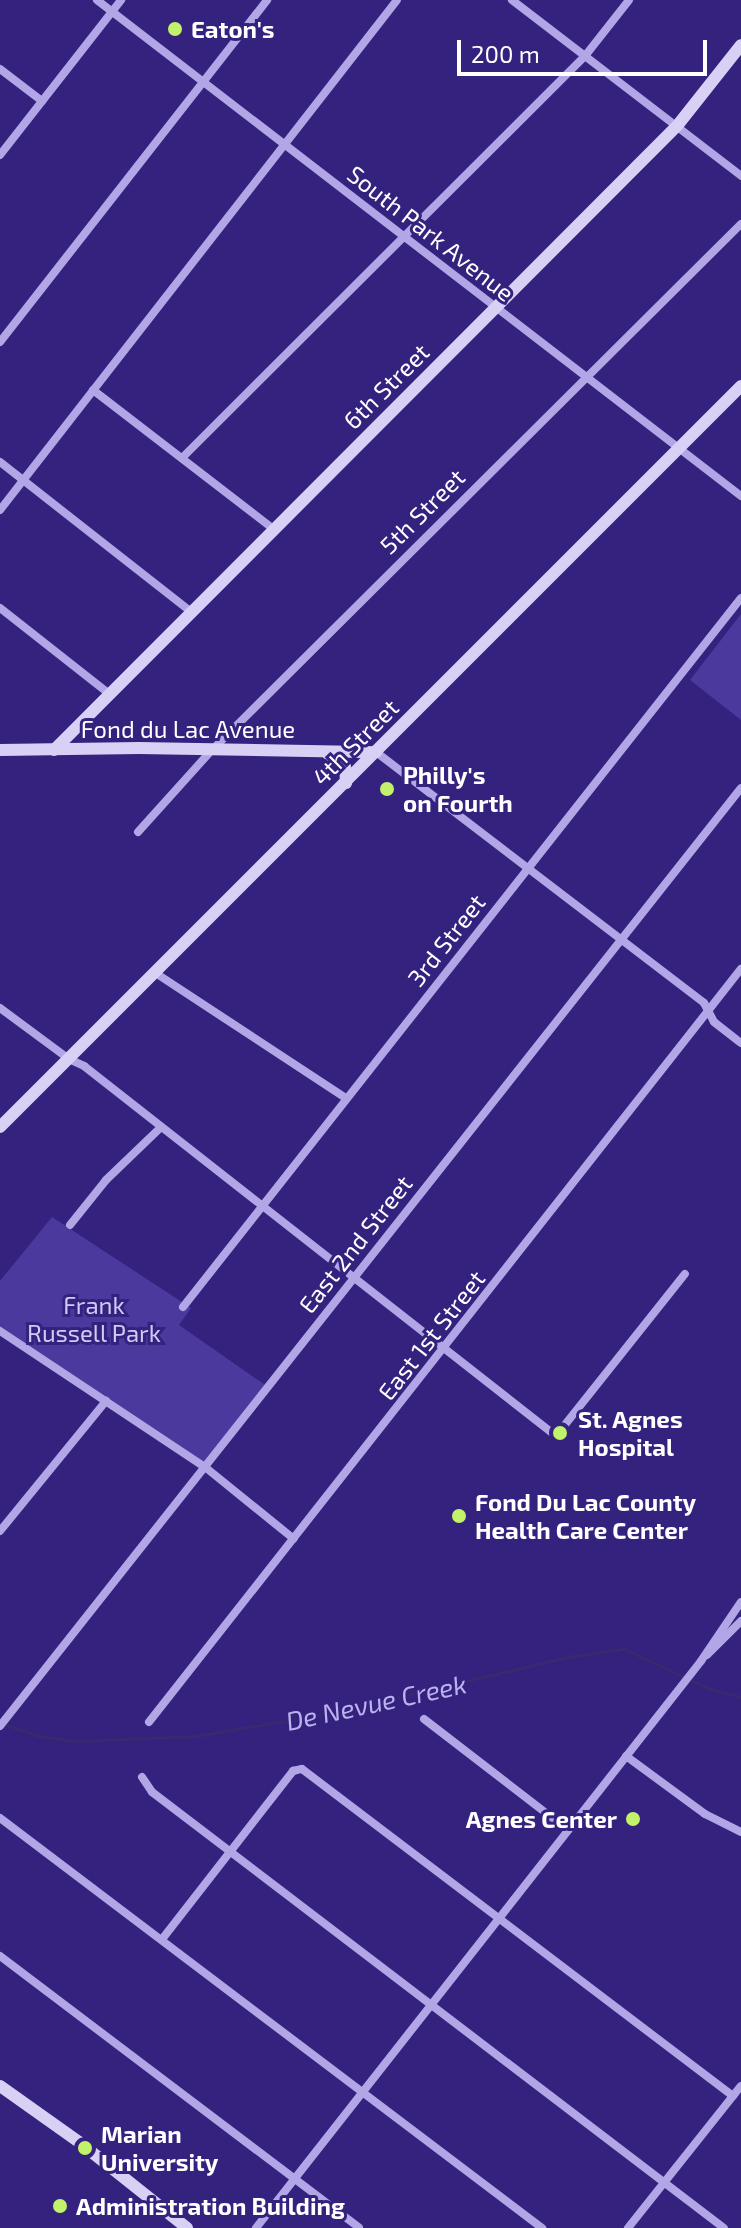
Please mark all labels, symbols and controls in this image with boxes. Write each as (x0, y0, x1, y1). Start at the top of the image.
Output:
place label: Eaton's (191, 15, 275, 43)
marker: Eaton's (166, 20, 184, 38)
scale bar (461, 24, 711, 74)
text: 200 m (471, 39, 540, 68)
street label: South Park Avenue (342, 159, 520, 307)
street label: 6th Street (337, 337, 435, 435)
street label: 5th Street (374, 463, 470, 559)
street label: 4th Street (306, 693, 404, 791)
street label: Fond du Lac Avenue (80, 715, 296, 743)
place label: Philly's on Fourth (403, 761, 513, 817)
marker: Philly's on Fourth (378, 780, 396, 798)
street label: 3rd Street (401, 888, 491, 992)
street label: East 2nd Street (292, 1170, 418, 1318)
street label: East 1st Street (372, 1265, 490, 1405)
park label: Frank Russell Park (27, 1291, 161, 1347)
place label: St. Agnes Hospital (578, 1405, 683, 1461)
marker: St. Agnes Hospital (549, 1422, 571, 1444)
place label: Fond Du Lac County Health Care Center (475, 1488, 696, 1544)
marker: Fond Du Lac County Health Care Center (450, 1507, 468, 1525)
water label: De Nevue Creek (283, 1668, 469, 1736)
place label: Agnes Center (466, 1805, 617, 1833)
marker: Agnes Center (624, 1810, 642, 1828)
place label: Marian University (101, 2120, 218, 2176)
marker: Marian University (76, 2139, 94, 2157)
place label: Administration Building (76, 2192, 345, 2220)
marker: Administration Building (51, 2197, 69, 2215)

